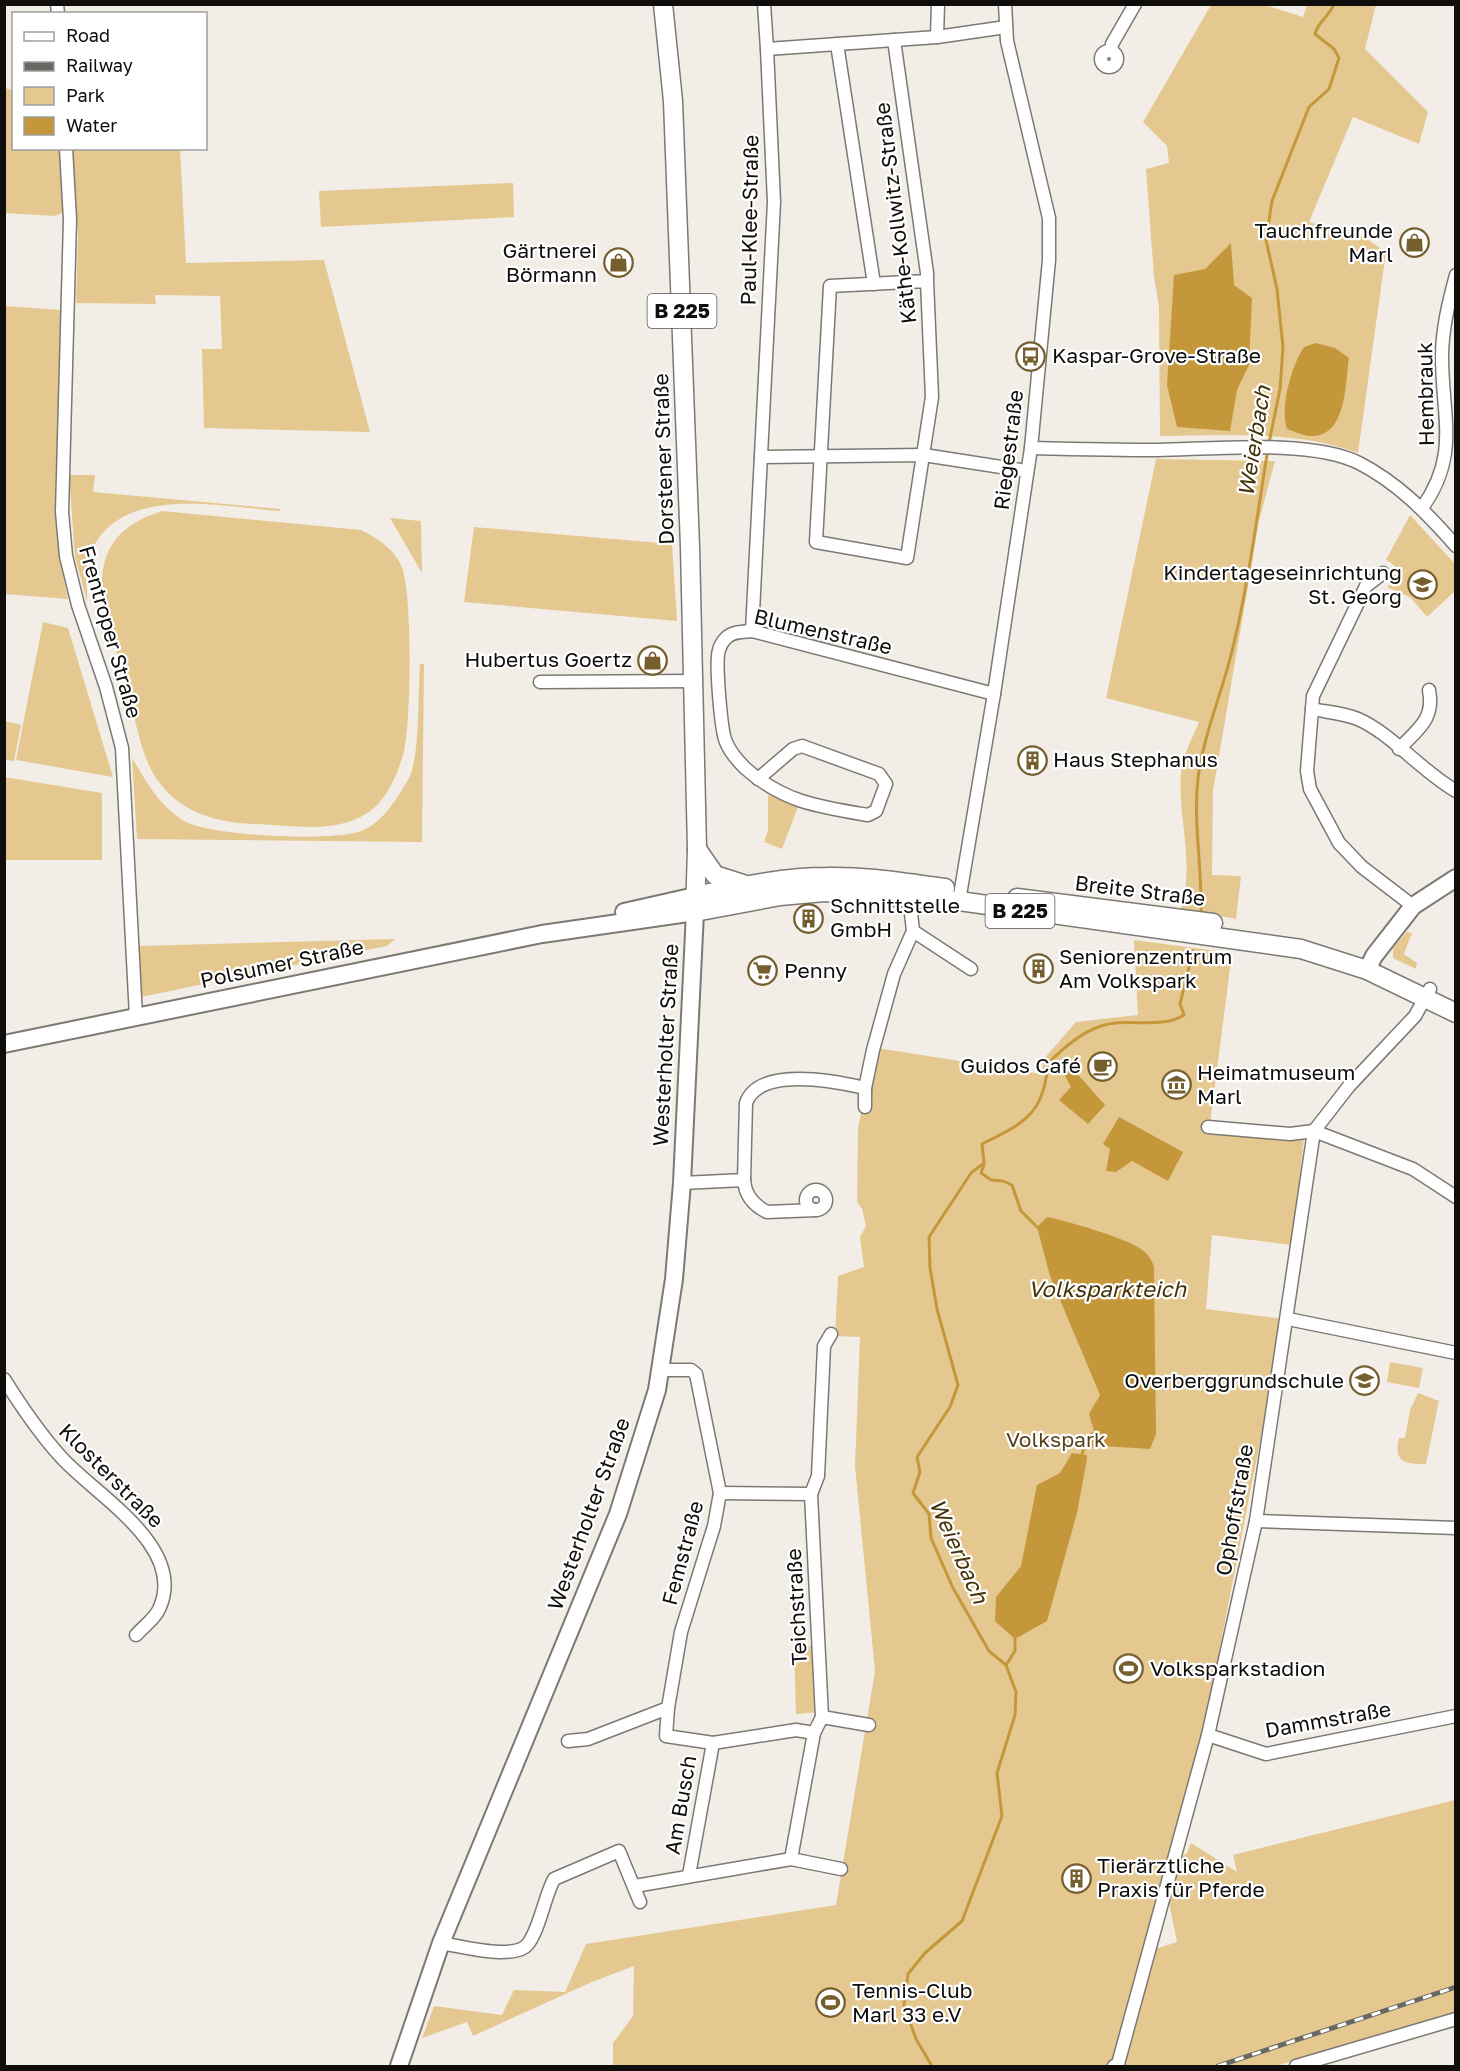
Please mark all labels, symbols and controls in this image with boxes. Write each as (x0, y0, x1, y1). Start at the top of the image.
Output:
legend (12, 12, 207, 150)
text: Road (66, 24, 110, 46)
text: Railway (66, 54, 133, 76)
text: Park (66, 84, 105, 106)
street label: Käthe-Kollwitz-Straße (869, 101, 921, 325)
text: Water (66, 114, 117, 136)
street label: Paul-Klee-Straße (735, 134, 763, 306)
place label: Tauchfreunde Marl (1254, 217, 1393, 267)
shop icon: Tauchfreunde Marl (1398, 227, 1430, 259)
place label: Gärtnerei Börmann (502, 237, 597, 287)
shop icon: Gärtnerei Börmann (602, 247, 634, 279)
road number: B 225 (648, 294, 716, 328)
bus stop icon: Kaspar-Grove-Straße (1015, 340, 1047, 372)
place label: Kaspar-Grove-Straße (1052, 342, 1261, 368)
street label: Hembrauk (1411, 342, 1439, 446)
street label: Dorstener Straße (647, 373, 679, 545)
water label: Weierbach (1231, 382, 1276, 498)
street label: Riegestraße (988, 388, 1028, 511)
street label: Frentroper Straße (74, 542, 148, 721)
place label: Kindertageseinrichtung St. Georg (1163, 559, 1402, 609)
school or university icon: Kindertageseinrichtung St. Georg (1407, 569, 1439, 601)
street label: Blumenstraße (752, 603, 895, 660)
shop icon: Hubertus Goertz (637, 644, 669, 676)
place label: Hubertus Goertz (464, 646, 632, 672)
building icon: Haus Stephanus (1016, 744, 1048, 776)
place label: Haus Stephanus (1053, 746, 1218, 772)
street label: Breite Straße (1073, 869, 1207, 911)
place label: Schnittstelle GmbH (830, 892, 960, 942)
road number: B 225 (986, 894, 1054, 928)
building icon: Schnittstelle GmbH (793, 902, 825, 934)
street label: Polsumer Straße (198, 933, 366, 993)
street label: Westerholter Straße (647, 943, 683, 1147)
place label: Seniorenzentrum Am Volkspark (1059, 943, 1232, 993)
building icon: Seniorenzentrum Am Volkspark (1022, 953, 1054, 985)
supermarket icon: Penny (747, 955, 779, 987)
place label: Penny (784, 957, 847, 983)
cafe icon: Guidos Café (1086, 1050, 1118, 1082)
place label: Guidos Café (960, 1052, 1081, 1078)
place label: Heimatmuseum Marl (1197, 1059, 1355, 1109)
museum icon: Heimatmuseum Marl (1160, 1069, 1192, 1101)
water label: Volksparkteich (1028, 1275, 1188, 1302)
school or university icon: Overberggrundschule (1349, 1365, 1381, 1397)
place label: Overberggrundschule (1124, 1367, 1344, 1393)
street label: Westerholter Straße (541, 1414, 635, 1613)
street label: Klosterstraße (54, 1418, 169, 1533)
park label: Volkspark (1006, 1426, 1106, 1452)
street label: Ophoffstraße (1210, 1442, 1258, 1578)
water label: Weierbach (924, 1494, 995, 1609)
street label: Femstraße (656, 1498, 708, 1608)
street label: Teichstraße (780, 1548, 812, 1666)
sports icon: Volksparkstadion (1113, 1653, 1145, 1685)
place label: Volksparkstadion (1150, 1655, 1325, 1681)
street label: Dammstraße (1263, 1695, 1393, 1743)
street label: Am Busch (659, 1753, 702, 1856)
place label: Tierärztliche Praxis für Pferde (1097, 1852, 1265, 1902)
building icon: Tierärztliche Praxis für Pferde (1060, 1862, 1092, 1894)
place label: Tennis-Club Marl 33 e.V (852, 1977, 973, 2027)
sports icon: Tennis-Club Marl 33 e.V (815, 1987, 847, 2019)

